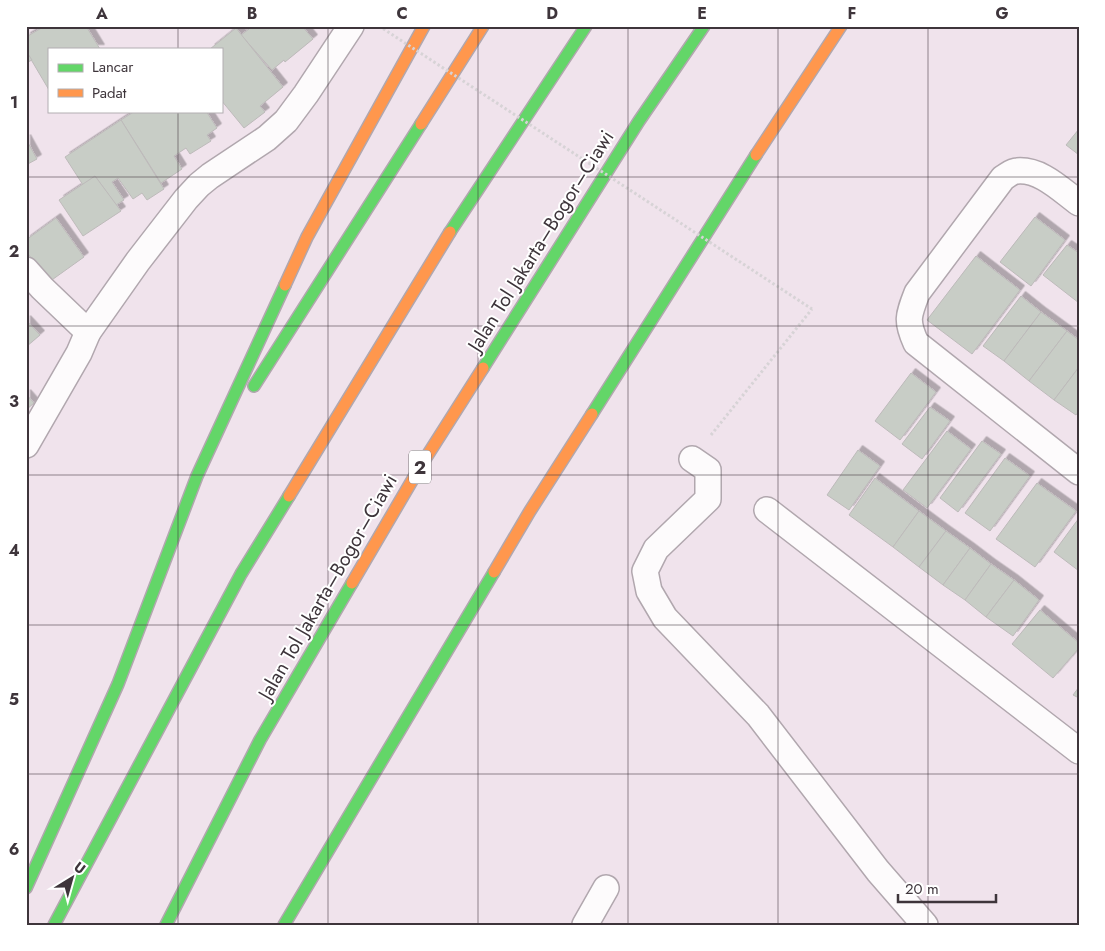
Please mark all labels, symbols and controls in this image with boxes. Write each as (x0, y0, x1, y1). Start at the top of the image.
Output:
text: A (95, 2, 108, 25)
text: B (247, 2, 257, 25)
text: C (396, 2, 408, 25)
text: D (546, 2, 558, 25)
text: E (697, 2, 707, 25)
text: F (848, 2, 856, 25)
text: G (995, 2, 1009, 25)
legend (48, 48, 222, 112)
text: Lancar (92, 56, 134, 78)
text: Padat (92, 82, 127, 104)
text: 1 (10, 91, 18, 114)
street label: Jalan Tol Jakarta–Bogor–Ciawi (459, 125, 621, 360)
text: 2 (9, 240, 19, 263)
text: 3 (9, 390, 19, 413)
road number: 2 (409, 451, 431, 484)
street label: Jalan Tol Jakarta–Bogor–Ciawi (250, 469, 405, 708)
text: 4 (8, 539, 20, 562)
text: 5 (9, 688, 19, 711)
text: 6 (9, 838, 19, 861)
north arrow (48, 854, 98, 904)
text: U (70, 857, 90, 879)
scale bar (898, 871, 995, 903)
text: 20 m (905, 878, 939, 900)

